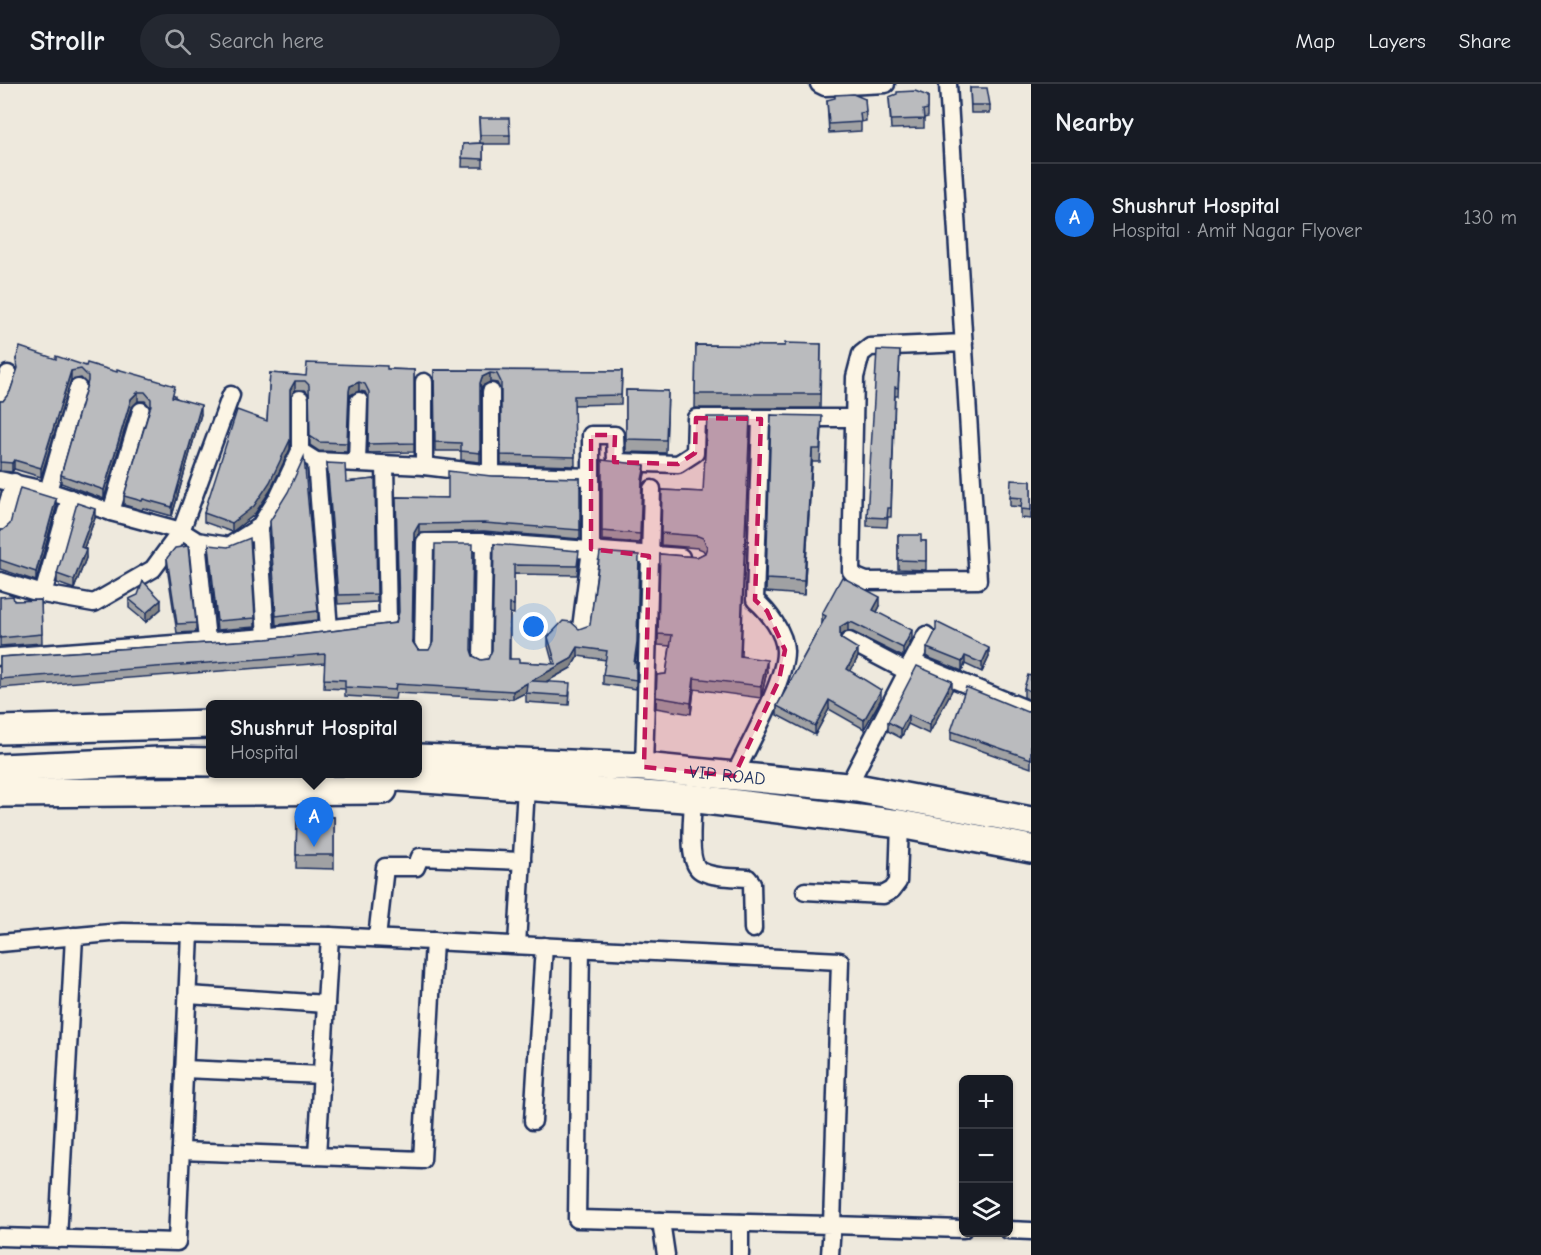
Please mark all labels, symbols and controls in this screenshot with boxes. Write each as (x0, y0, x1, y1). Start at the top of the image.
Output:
search box (140, 14, 560, 68)
text: Strollr (30, 25, 104, 57)
icon: search (161, 25, 194, 58)
text: Search here (209, 28, 324, 54)
text: Map (1296, 29, 1335, 53)
text: Layers (1368, 29, 1426, 53)
text: Share (1459, 29, 1511, 53)
text: Nearby (1055, 108, 1134, 138)
text: Shushrut Hospital (1112, 193, 1280, 219)
text: A (1069, 206, 1080, 229)
text: 130 m (1464, 206, 1517, 229)
text: Hospital · Amit Nagar Flyover (1112, 219, 1362, 242)
your location (519, 612, 548, 641)
popup (206, 700, 422, 778)
text: Shushrut Hospital (230, 715, 398, 741)
text: Hospital (230, 741, 298, 764)
street label: VIP ROAD (688, 761, 767, 790)
pin: A (294, 798, 334, 847)
map controls (959, 1075, 1013, 1237)
button: + (959, 1075, 1013, 1129)
button: − (959, 1129, 1013, 1183)
button: layers (959, 1183, 1013, 1237)

